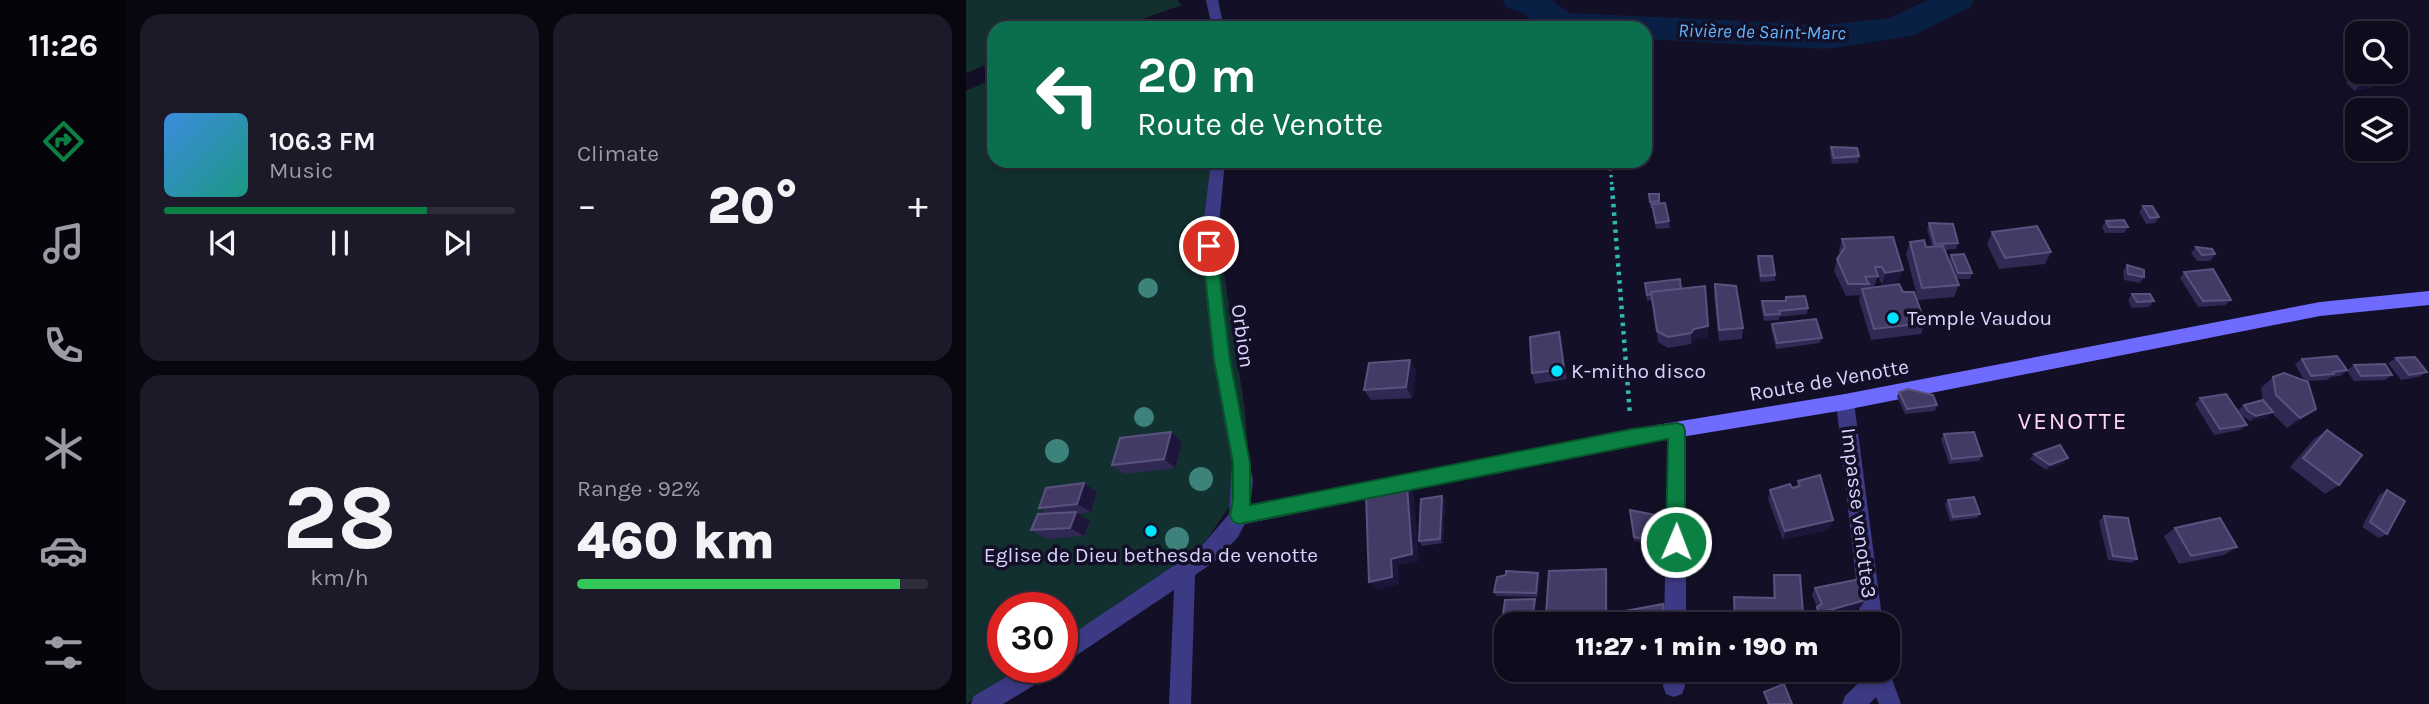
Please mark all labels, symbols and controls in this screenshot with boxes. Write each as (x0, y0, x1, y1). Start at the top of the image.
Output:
water label: Rivière de Saint-Marc (1678, 20, 1846, 44)
map controls (2345, 21, 2408, 161)
button: search (2345, 21, 2408, 84)
text: 11:26 (28, 27, 98, 64)
text: 20 m (1137, 47, 1257, 104)
icon: left (1022, 49, 1113, 140)
button: layers (2345, 98, 2408, 161)
text: Route de Venotte (1137, 106, 1383, 143)
icon: directions (39, 117, 88, 166)
text: 106.3 FM (269, 126, 376, 157)
text: Climate (577, 140, 659, 167)
text: Music (269, 157, 333, 184)
text: 20° (707, 175, 798, 236)
text: − (577, 183, 597, 228)
text: + (908, 183, 928, 228)
pin (1179, 216, 1239, 276)
icon: music (39, 219, 88, 268)
icon: previous (204, 224, 242, 262)
icon: pause (321, 224, 359, 262)
icon: next (438, 224, 476, 262)
icon: arrive (1190, 227, 1228, 265)
street label: Orbion (1227, 303, 1259, 369)
place label: Temple Vaudou (1907, 306, 2052, 330)
marker: Temple Vaudou (1885, 310, 1901, 326)
icon: phone (39, 321, 88, 370)
street label: Route de Venotte (1747, 354, 1911, 406)
place label: K-mitho disco (1571, 359, 1706, 383)
marker: K-mitho disco (1549, 363, 1565, 379)
district label: VENOTTE (2018, 407, 2128, 435)
icon: climate (39, 424, 88, 473)
street label: Impasse venotte3 (1837, 426, 1881, 600)
text: 28 (283, 465, 396, 571)
text: Range · 92% (577, 475, 701, 502)
position arrow (1639, 505, 1713, 579)
text: 460 km (577, 510, 775, 571)
marker: Eglise de Dieu bethesda de venotte (1143, 523, 1159, 539)
icon: car (39, 526, 88, 575)
place label: Eglise de Dieu bethesda de venotte (984, 543, 1318, 567)
text: km/h (310, 564, 369, 591)
speed limit sign: 30 (987, 592, 1078, 683)
icon: filters (39, 628, 88, 677)
text: 11:27 · 1 min · 190 m (1575, 631, 1819, 662)

